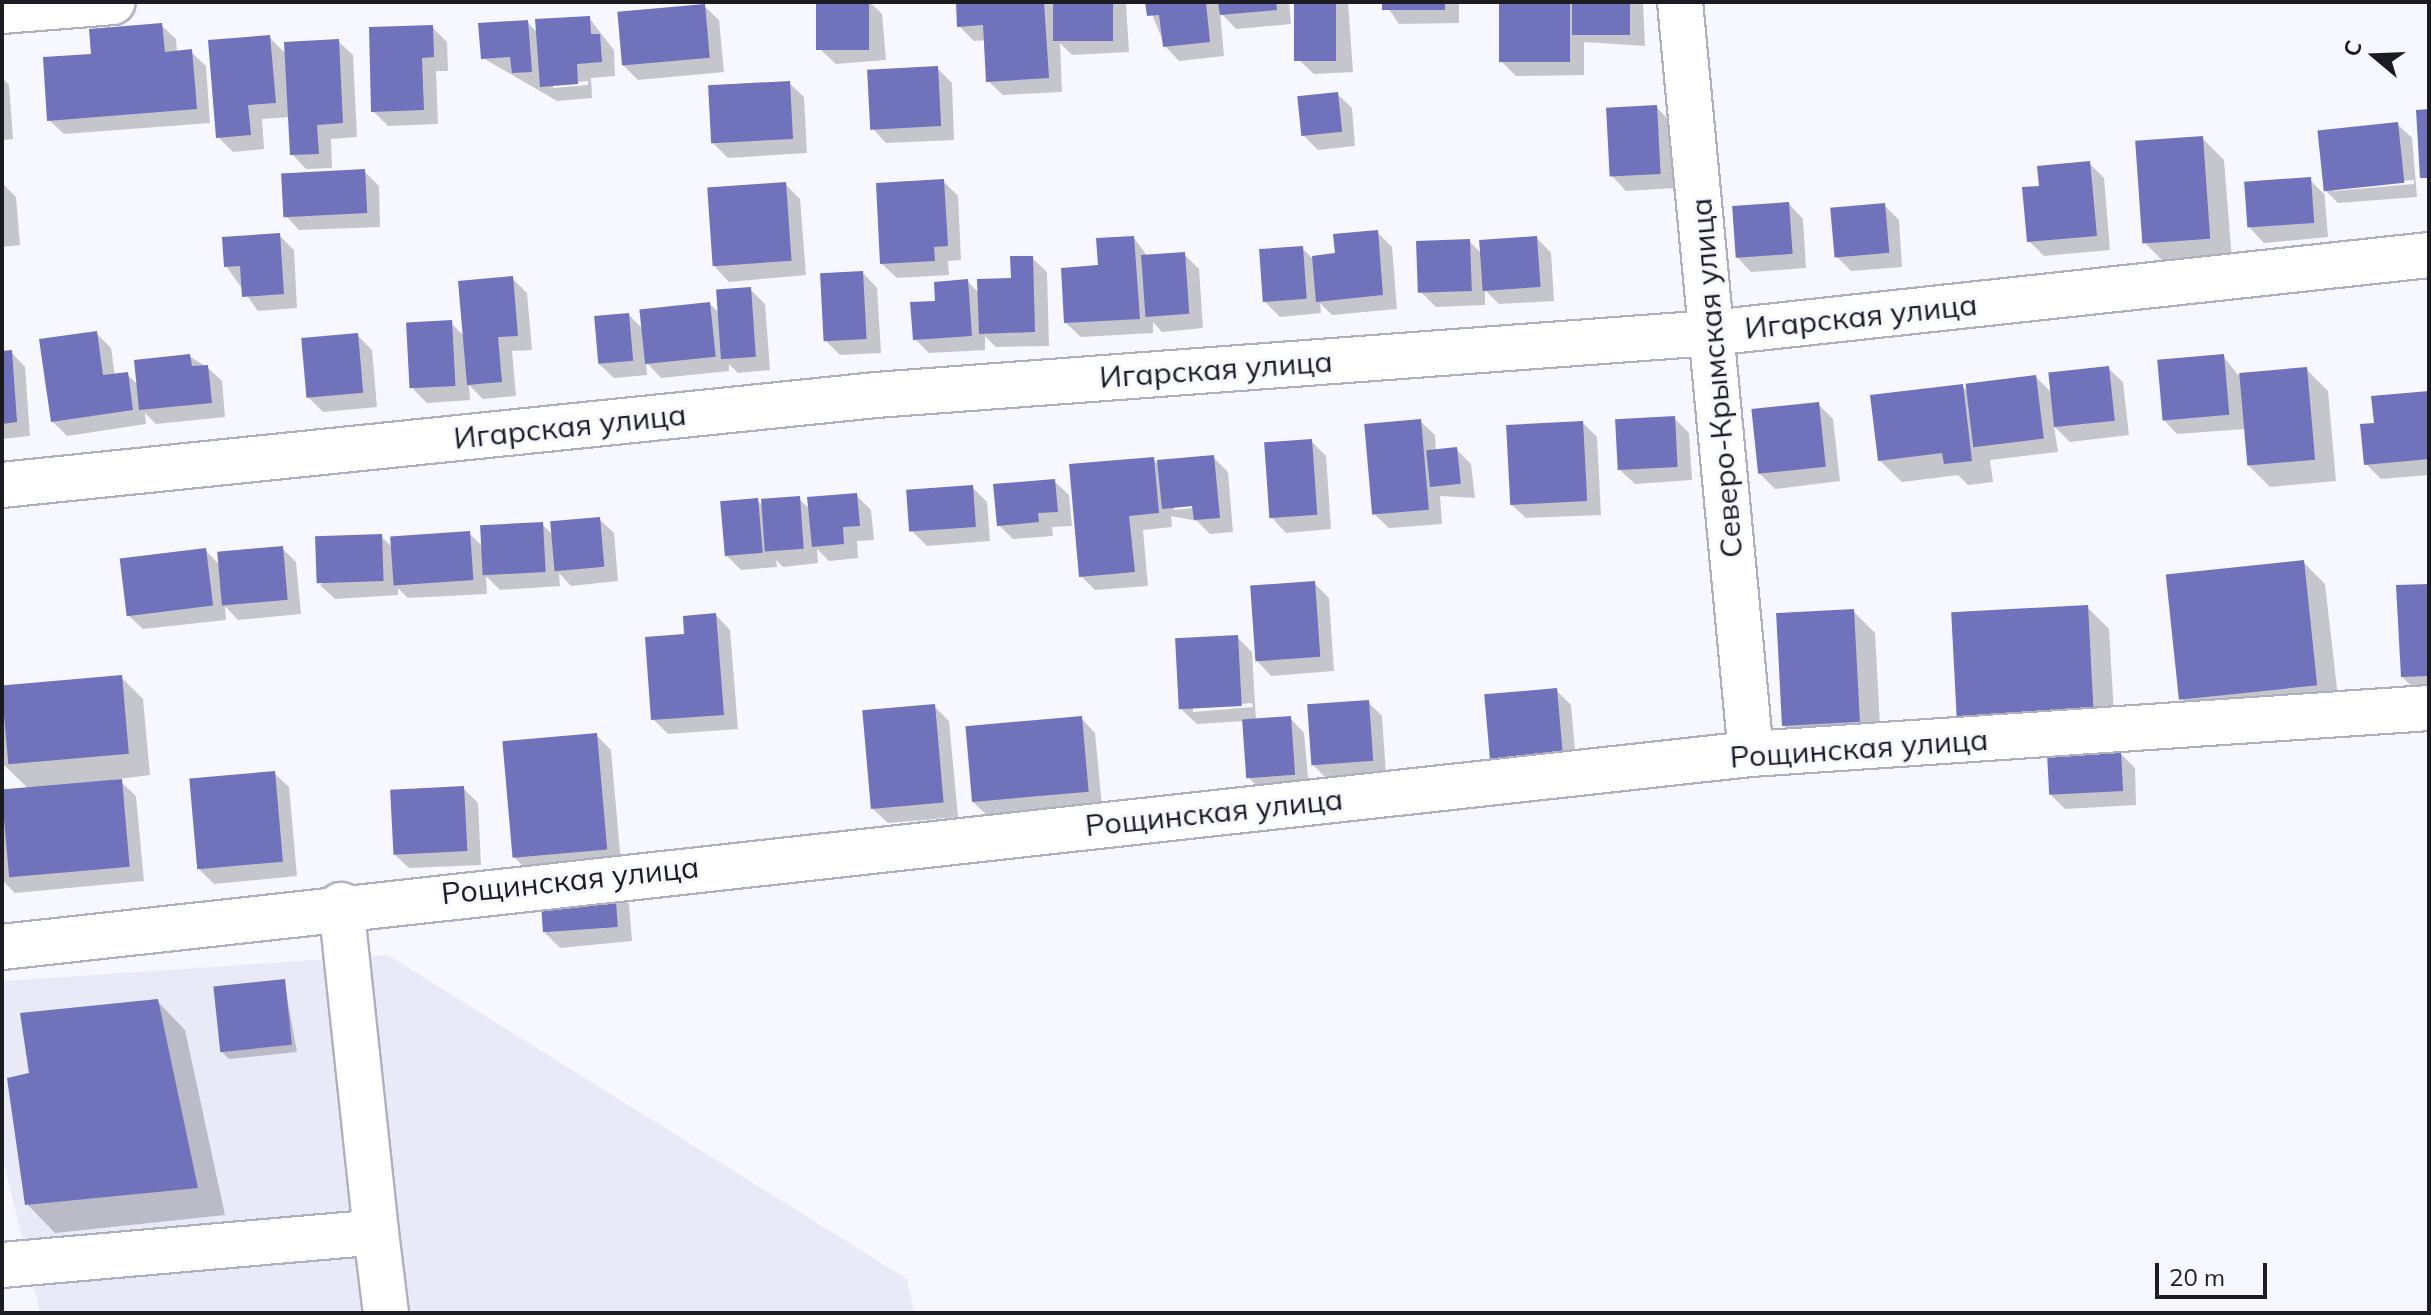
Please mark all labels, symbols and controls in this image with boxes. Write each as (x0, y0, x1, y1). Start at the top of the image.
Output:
north arrow (2335, 16, 2415, 96)
text: С (2337, 37, 2368, 60)
street label: Северо-Крымская улица (1682, 197, 1750, 559)
street label: Игарская улица (1743, 286, 1979, 346)
street label: Игарская улица (1098, 343, 1334, 395)
street label: Игарская улица (452, 396, 688, 456)
street label: Рощинская улица (1729, 721, 1989, 775)
street label: Рощинская улица (1083, 781, 1345, 843)
street label: Рощинская улица (439, 849, 701, 911)
scale bar (2159, 1247, 2271, 1297)
text: 20 m (2169, 1262, 2225, 1292)

